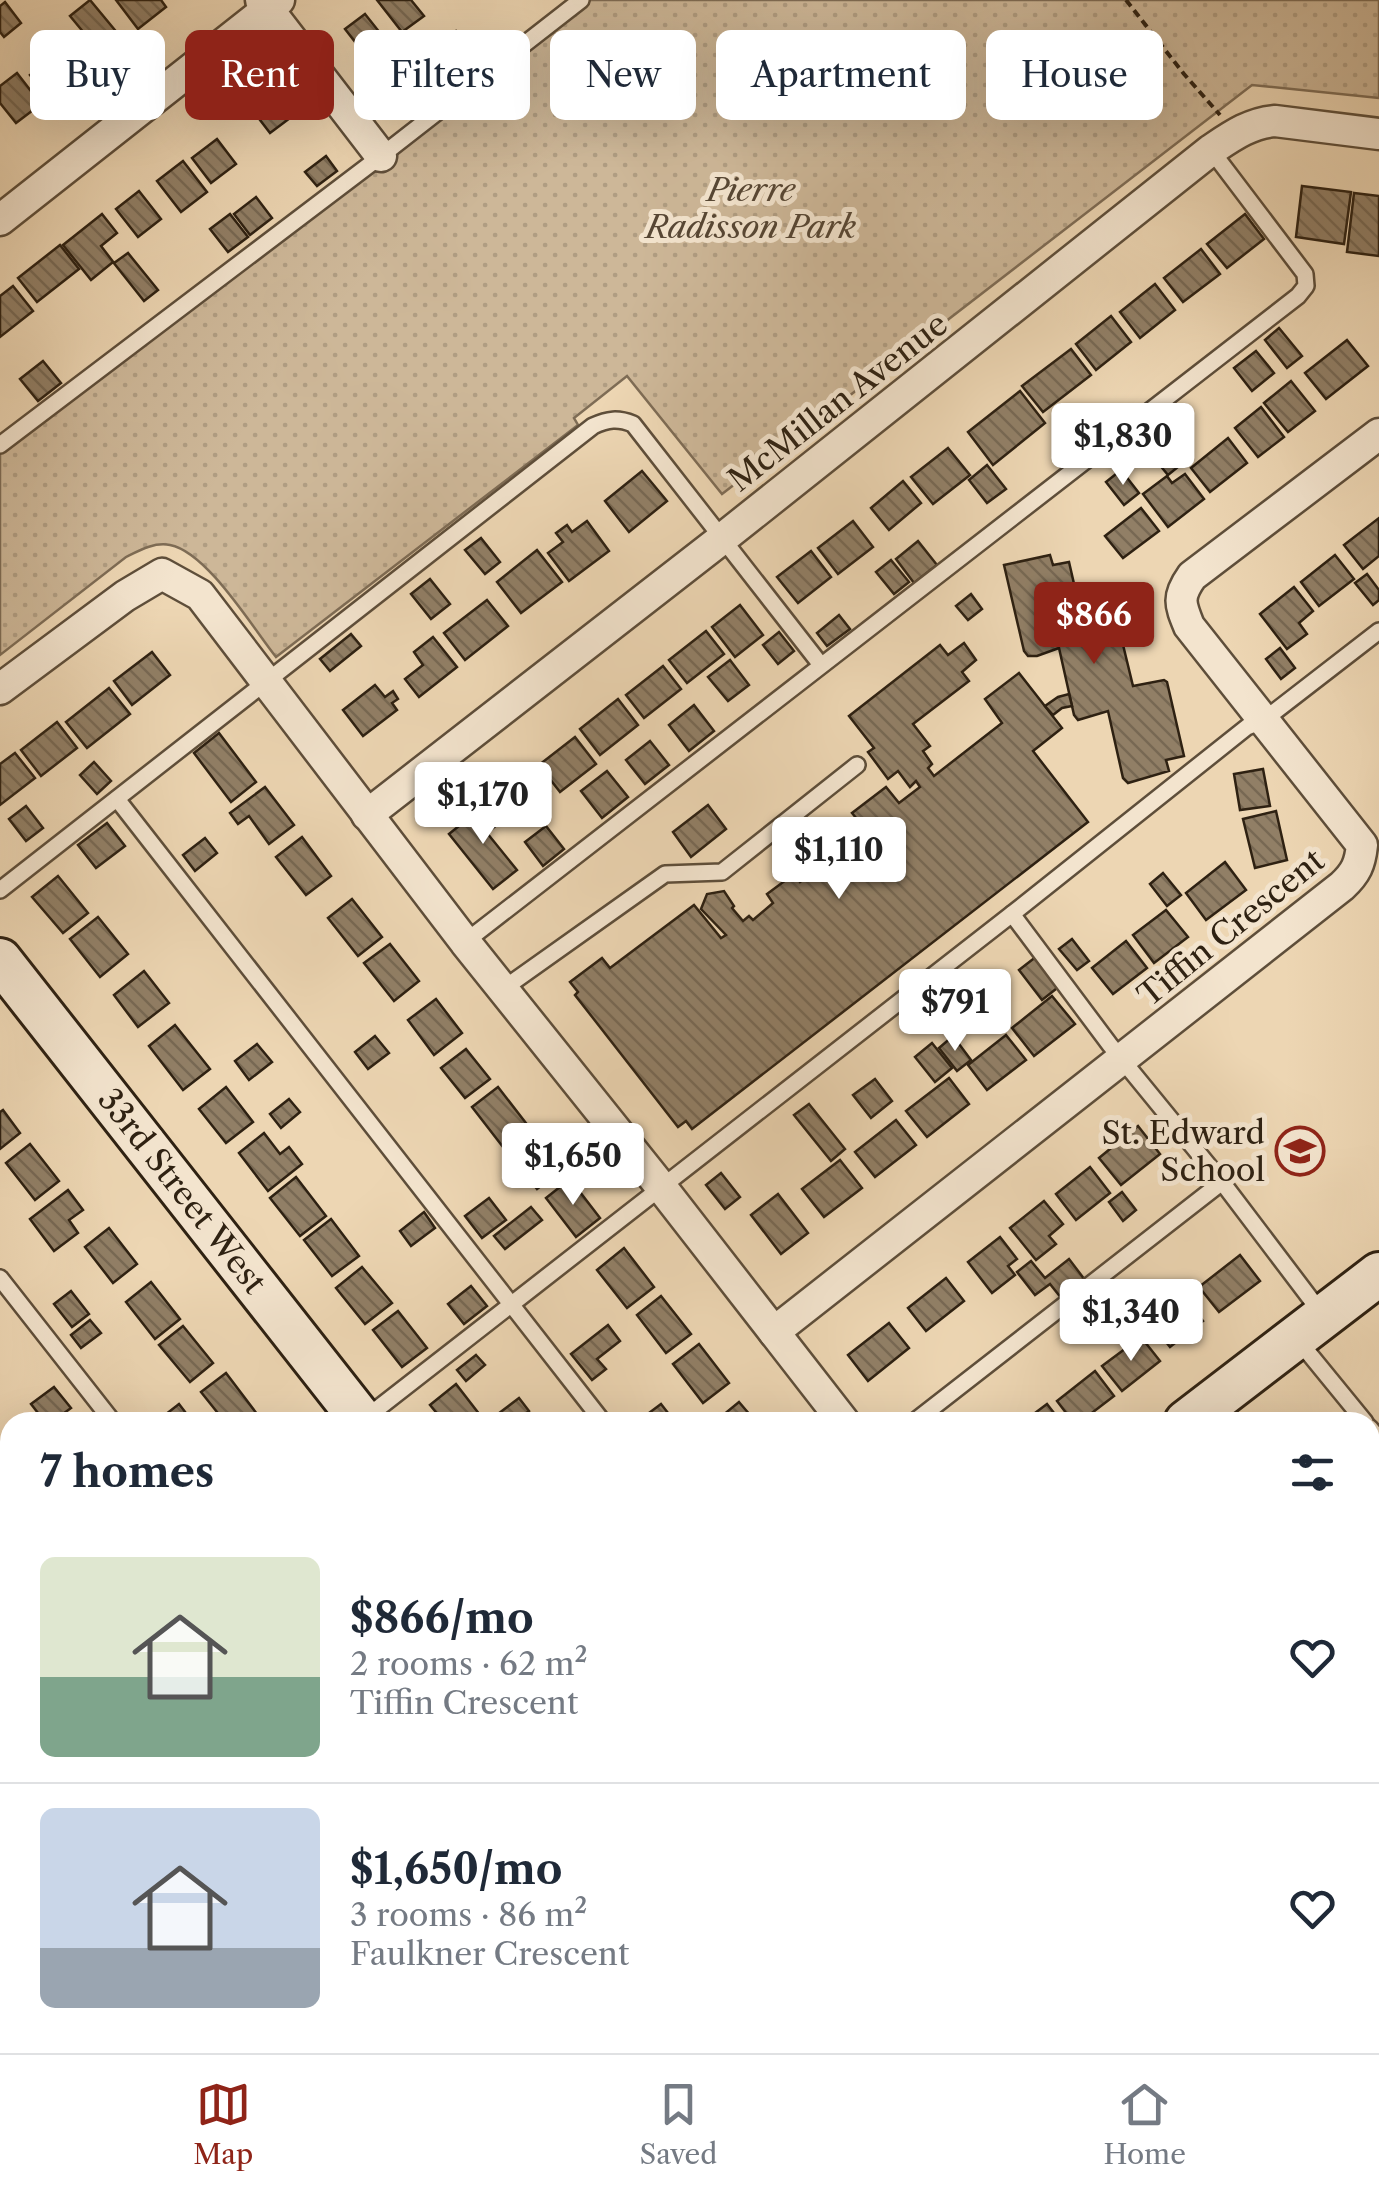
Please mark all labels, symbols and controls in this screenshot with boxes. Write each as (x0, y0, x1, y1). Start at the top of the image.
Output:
chip: Buy (30, 30, 165, 120)
chip: Rent (185, 30, 334, 120)
chip: Filters (354, 30, 530, 120)
chip: New (550, 30, 696, 120)
chip: Apartment (716, 30, 966, 120)
chip: House (986, 30, 1163, 120)
park label: Pierre Radisson Park (643, 170, 857, 246)
street label: McMillan Avenue (720, 304, 955, 499)
pin: $1,830 (1042, 403, 1204, 488)
text: $1,830 (1073, 416, 1173, 455)
pin: $866 (1035, 582, 1153, 667)
text: $866 (1056, 595, 1132, 634)
pin: $1,170 (402, 762, 564, 847)
text: $1,170 (437, 775, 529, 814)
pin: $1,110 (758, 817, 920, 902)
text: $1,110 (794, 830, 884, 869)
street label: Tiffin Crescent (1130, 840, 1332, 1015)
pin: $791 (896, 969, 1014, 1054)
text: $791 (921, 982, 989, 1021)
street label: 33rd Street West (90, 1080, 275, 1302)
place label: St. Edward School (1101, 1113, 1265, 1189)
pin: $1,650 (492, 1123, 654, 1208)
school or university icon: St. Edward School (1274, 1125, 1326, 1177)
text: $1,650 (524, 1136, 622, 1175)
pin: $1,340 (1050, 1279, 1212, 1364)
text: $1,340 (1082, 1292, 1180, 1331)
icon: filters (1285, 1445, 1340, 1500)
text: 7 homes (40, 1446, 214, 1498)
text: $866/mo (350, 1592, 534, 1644)
icon: home (120, 1597, 240, 1717)
icon: heart (1285, 1630, 1340, 1685)
text: 2 rooms · 62 m² (350, 1644, 588, 1683)
text: Tiffin Crescent (350, 1683, 578, 1722)
text: $1,650/mo (350, 1843, 563, 1895)
icon: home (120, 1848, 240, 1968)
icon: heart (1285, 1881, 1340, 1936)
text: 3 rooms · 86 m² (350, 1895, 587, 1934)
text: Faulkner Crescent (350, 1934, 629, 1973)
tab: Map (193, 2077, 253, 2171)
tab: Saved (640, 2077, 717, 2171)
tab: Home (1104, 2077, 1186, 2171)

